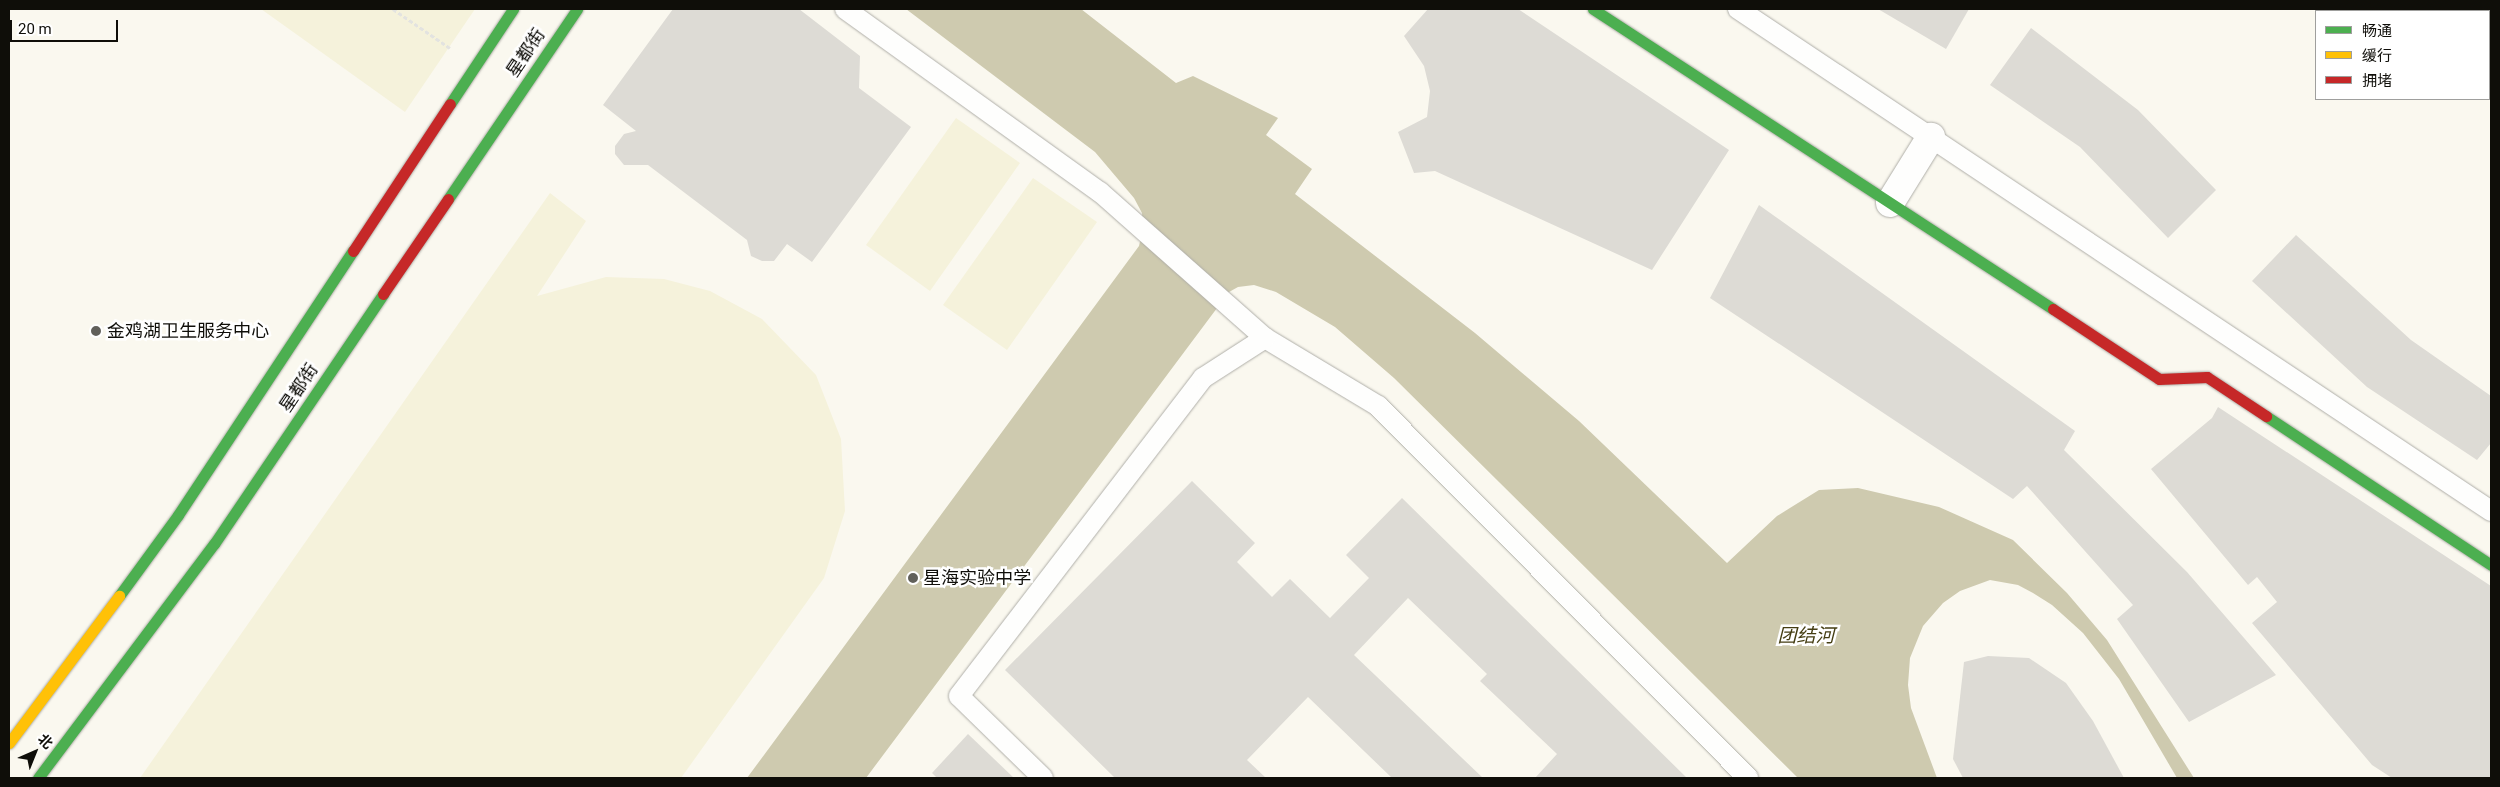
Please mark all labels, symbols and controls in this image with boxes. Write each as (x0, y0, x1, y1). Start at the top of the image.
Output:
scale bar (12, 10, 120, 42)
legend (2315, 10, 2490, 100)
text: 20 m (18, 20, 52, 38)
text: 畅通 (2362, 22, 2392, 40)
street label: 星都街 (502, 25, 550, 81)
text: 缓行 (2362, 47, 2392, 65)
text: 拥堵 (2362, 72, 2392, 90)
place label: 金鸡湖卫生服务中心 (107, 320, 269, 342)
marker: 金鸡湖卫生服务中心 (89, 324, 103, 338)
street label: 星都街 (275, 360, 323, 416)
place label: 星海实验中学 (923, 567, 1031, 589)
marker: 星海实验中学 (907, 572, 919, 584)
water label: 团结河 (1778, 625, 1834, 647)
north arrow (10, 727, 60, 777)
text: 北 (35, 731, 56, 752)

